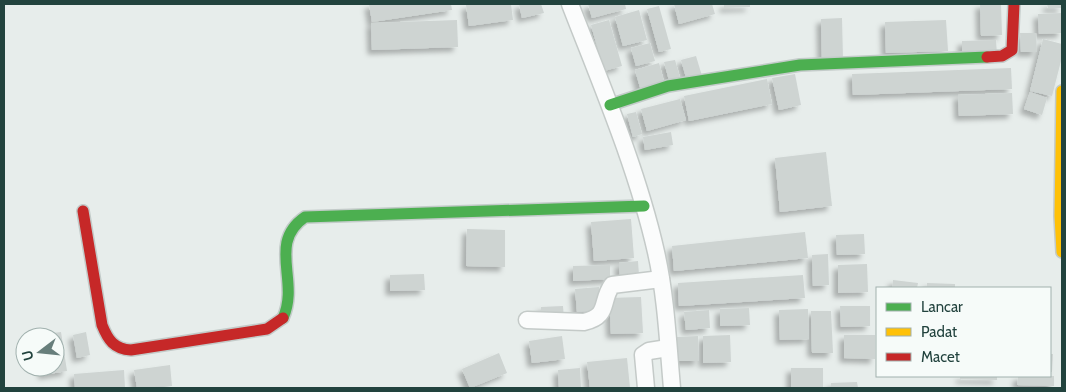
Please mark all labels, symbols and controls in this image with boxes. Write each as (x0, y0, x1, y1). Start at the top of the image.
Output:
legend (876, 287, 1051, 377)
text: Lancar (921, 298, 963, 316)
text: Padat (921, 323, 957, 341)
north arrow (15, 327, 65, 377)
text: U (17, 348, 38, 363)
text: Macet (921, 348, 960, 366)

